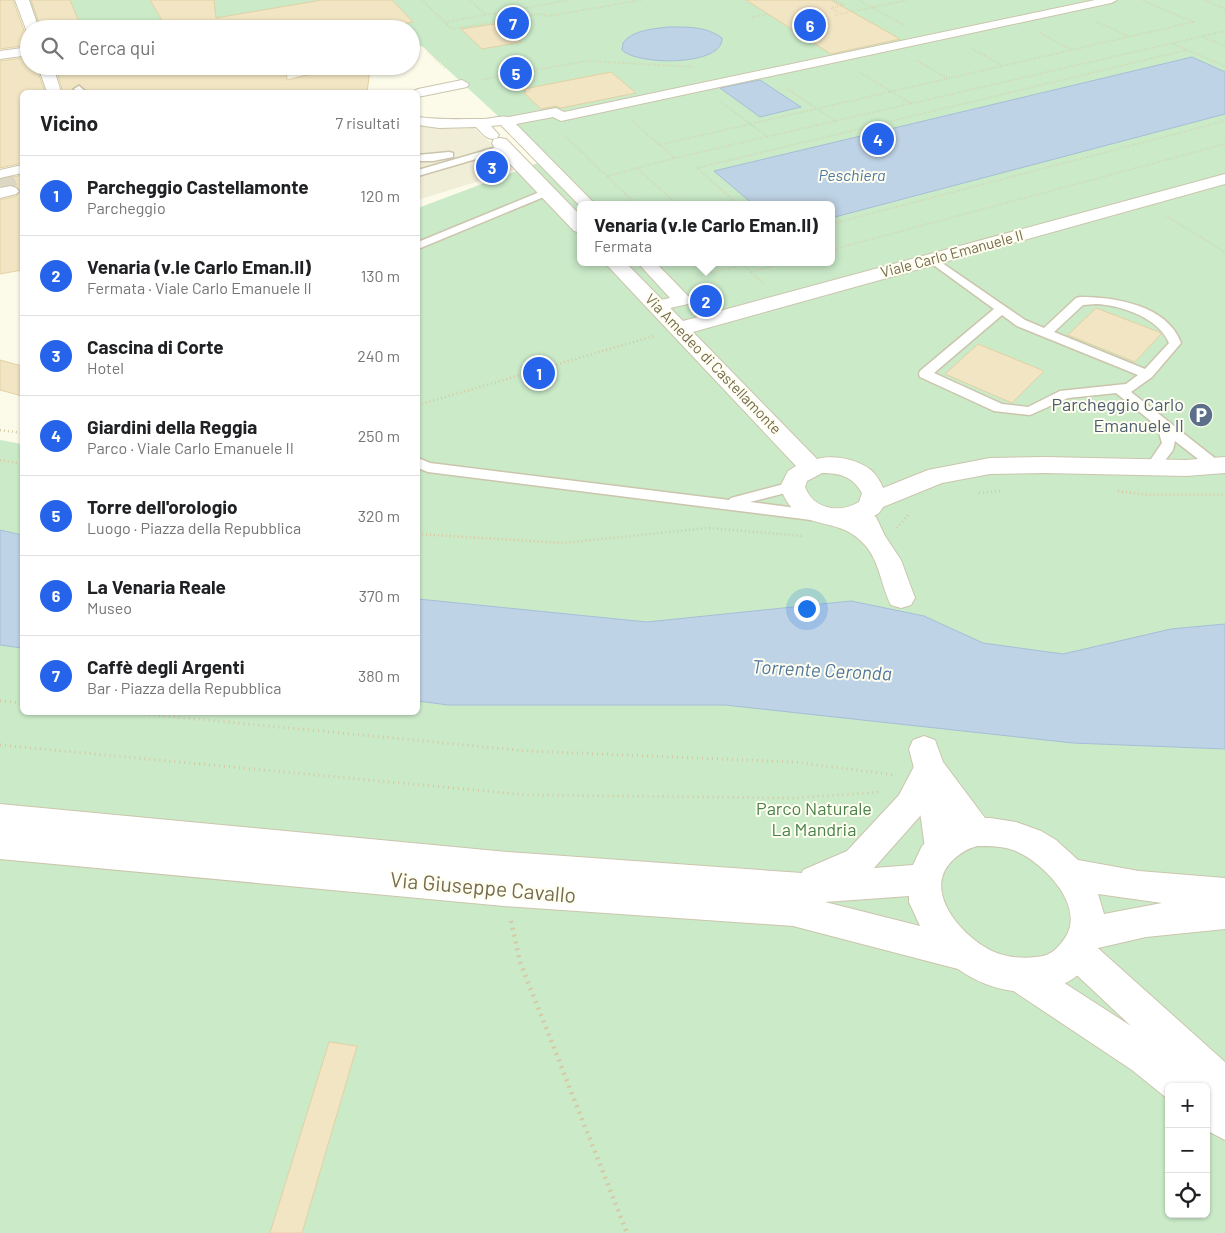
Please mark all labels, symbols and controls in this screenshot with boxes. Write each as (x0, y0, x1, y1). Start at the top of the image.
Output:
pin: 7 (497, 4, 529, 42)
pin: 6 (794, 6, 826, 44)
search box (20, 20, 420, 75)
icon: search (38, 34, 66, 62)
text: Cerca qui (78, 36, 155, 59)
pin: 5 (500, 54, 532, 92)
text: Vicino (40, 110, 98, 135)
text: 7 risultati (336, 113, 400, 132)
pin: 4 (862, 120, 894, 158)
pin: 3 (476, 148, 508, 186)
water label: Peschiera (818, 165, 886, 184)
text: Parcheggio Castellamonte (87, 175, 309, 198)
text: 1 (53, 186, 59, 205)
text: 120 m (360, 186, 400, 205)
text: Parcheggio (87, 198, 166, 217)
popup (577, 201, 835, 266)
text: Venaria (v.le Carlo Eman.II) (594, 213, 818, 236)
street label: Viale Carlo Emanuele II (878, 225, 1025, 281)
text: Fermata (594, 236, 652, 255)
text: Venaria (v.le Carlo Eman.II) (87, 255, 311, 278)
text: 2 (52, 266, 60, 285)
text: 130 m (361, 266, 400, 285)
text: Fermata · Viale Carlo Emanuele II (87, 278, 312, 297)
pin: 2 (690, 282, 722, 320)
street label: Via Amedeo di Castellamonte (642, 289, 786, 437)
text: Cascina di Corte (87, 335, 224, 358)
text: 3 (52, 346, 60, 365)
text: 240 m (357, 346, 400, 365)
pin: 1 (523, 354, 555, 392)
text: Hotel (87, 358, 124, 377)
place label: Parcheggio Carlo Emanuele II (1051, 393, 1184, 436)
parking icon: Parcheggio Carlo Emanuele II (1188, 402, 1214, 428)
text: Giardini della Reggia (87, 415, 257, 438)
text: 4 (51, 426, 61, 445)
text: 250 m (358, 426, 400, 445)
text: Parco · Viale Carlo Emanuele II (87, 438, 294, 457)
text: Torre dell'orologio (87, 495, 238, 518)
text: 5 (52, 506, 60, 525)
text: 320 m (358, 506, 400, 525)
text: Luogo · Piazza della Repubblica (87, 518, 301, 537)
text: La Venaria Reale (87, 575, 226, 598)
text: 6 (52, 586, 60, 605)
text: 370 m (359, 586, 400, 605)
your location (794, 596, 820, 622)
text: Museo (87, 598, 132, 617)
water label: Torrente Ceronda (752, 654, 892, 685)
text: Caffè degli Argenti (87, 655, 245, 678)
text: 7 (52, 666, 60, 685)
text: 380 m (358, 666, 400, 685)
text: Bar · Piazza della Repubblica (87, 678, 281, 697)
park label: Parco Naturale La Mandria (756, 797, 872, 840)
street label: Via Giuseppe Cavallo (389, 866, 577, 907)
map controls (1165, 1083, 1210, 1218)
button: + (1165, 1083, 1210, 1128)
button: − (1165, 1128, 1210, 1173)
button: locate (1165, 1173, 1210, 1218)

